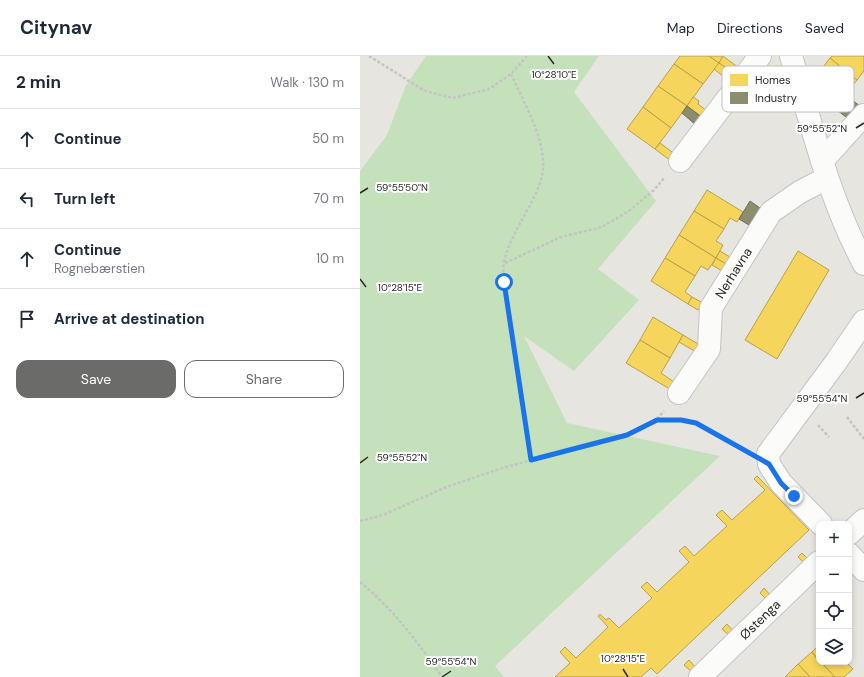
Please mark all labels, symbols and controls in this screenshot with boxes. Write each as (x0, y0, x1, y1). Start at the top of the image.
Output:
text: Citynav (20, 15, 92, 40)
text: Map (667, 19, 695, 37)
text: Directions (717, 19, 783, 37)
text: Saved (805, 19, 844, 37)
legend (722, 66, 854, 112)
text: 10°28'10"E (531, 68, 577, 81)
text: 2 min (16, 71, 61, 93)
text: Homes (755, 73, 791, 87)
text: Walk · 130 m (270, 74, 344, 91)
text: Industry (755, 91, 797, 105)
text: 59°55'52"N (797, 122, 847, 135)
icon: ahead (16, 128, 38, 150)
text: Continue (54, 129, 122, 149)
text: 50 m (312, 130, 344, 147)
text: 59°55'50"N (376, 181, 428, 194)
icon: left (16, 188, 38, 210)
text: Turn left (54, 189, 115, 209)
text: 70 m (313, 190, 344, 207)
text: Continue (54, 240, 122, 260)
street label: Nerhavna (711, 244, 755, 301)
icon: ahead (16, 248, 38, 270)
text: 10 m (316, 250, 344, 267)
text: Rognebærstien (54, 260, 145, 277)
route start (495, 273, 513, 291)
text: 10°28'15"E (378, 281, 422, 294)
icon: arrive (16, 308, 38, 330)
text: Arrive at destination (54, 309, 205, 329)
button: Save (16, 360, 176, 398)
button: Share (184, 360, 344, 398)
text: 59°55'54"N (797, 392, 847, 405)
text: 59°55'52"N (377, 451, 427, 464)
route end (785, 487, 803, 505)
map controls (816, 521, 852, 665)
button: + (816, 521, 852, 557)
button: − (816, 557, 852, 593)
button: locate (816, 593, 852, 629)
street label: Østenga (736, 596, 784, 643)
button: layers (816, 629, 852, 665)
text: 10°28'15"E (601, 652, 645, 665)
text: 59°55'54"N (426, 655, 476, 668)

